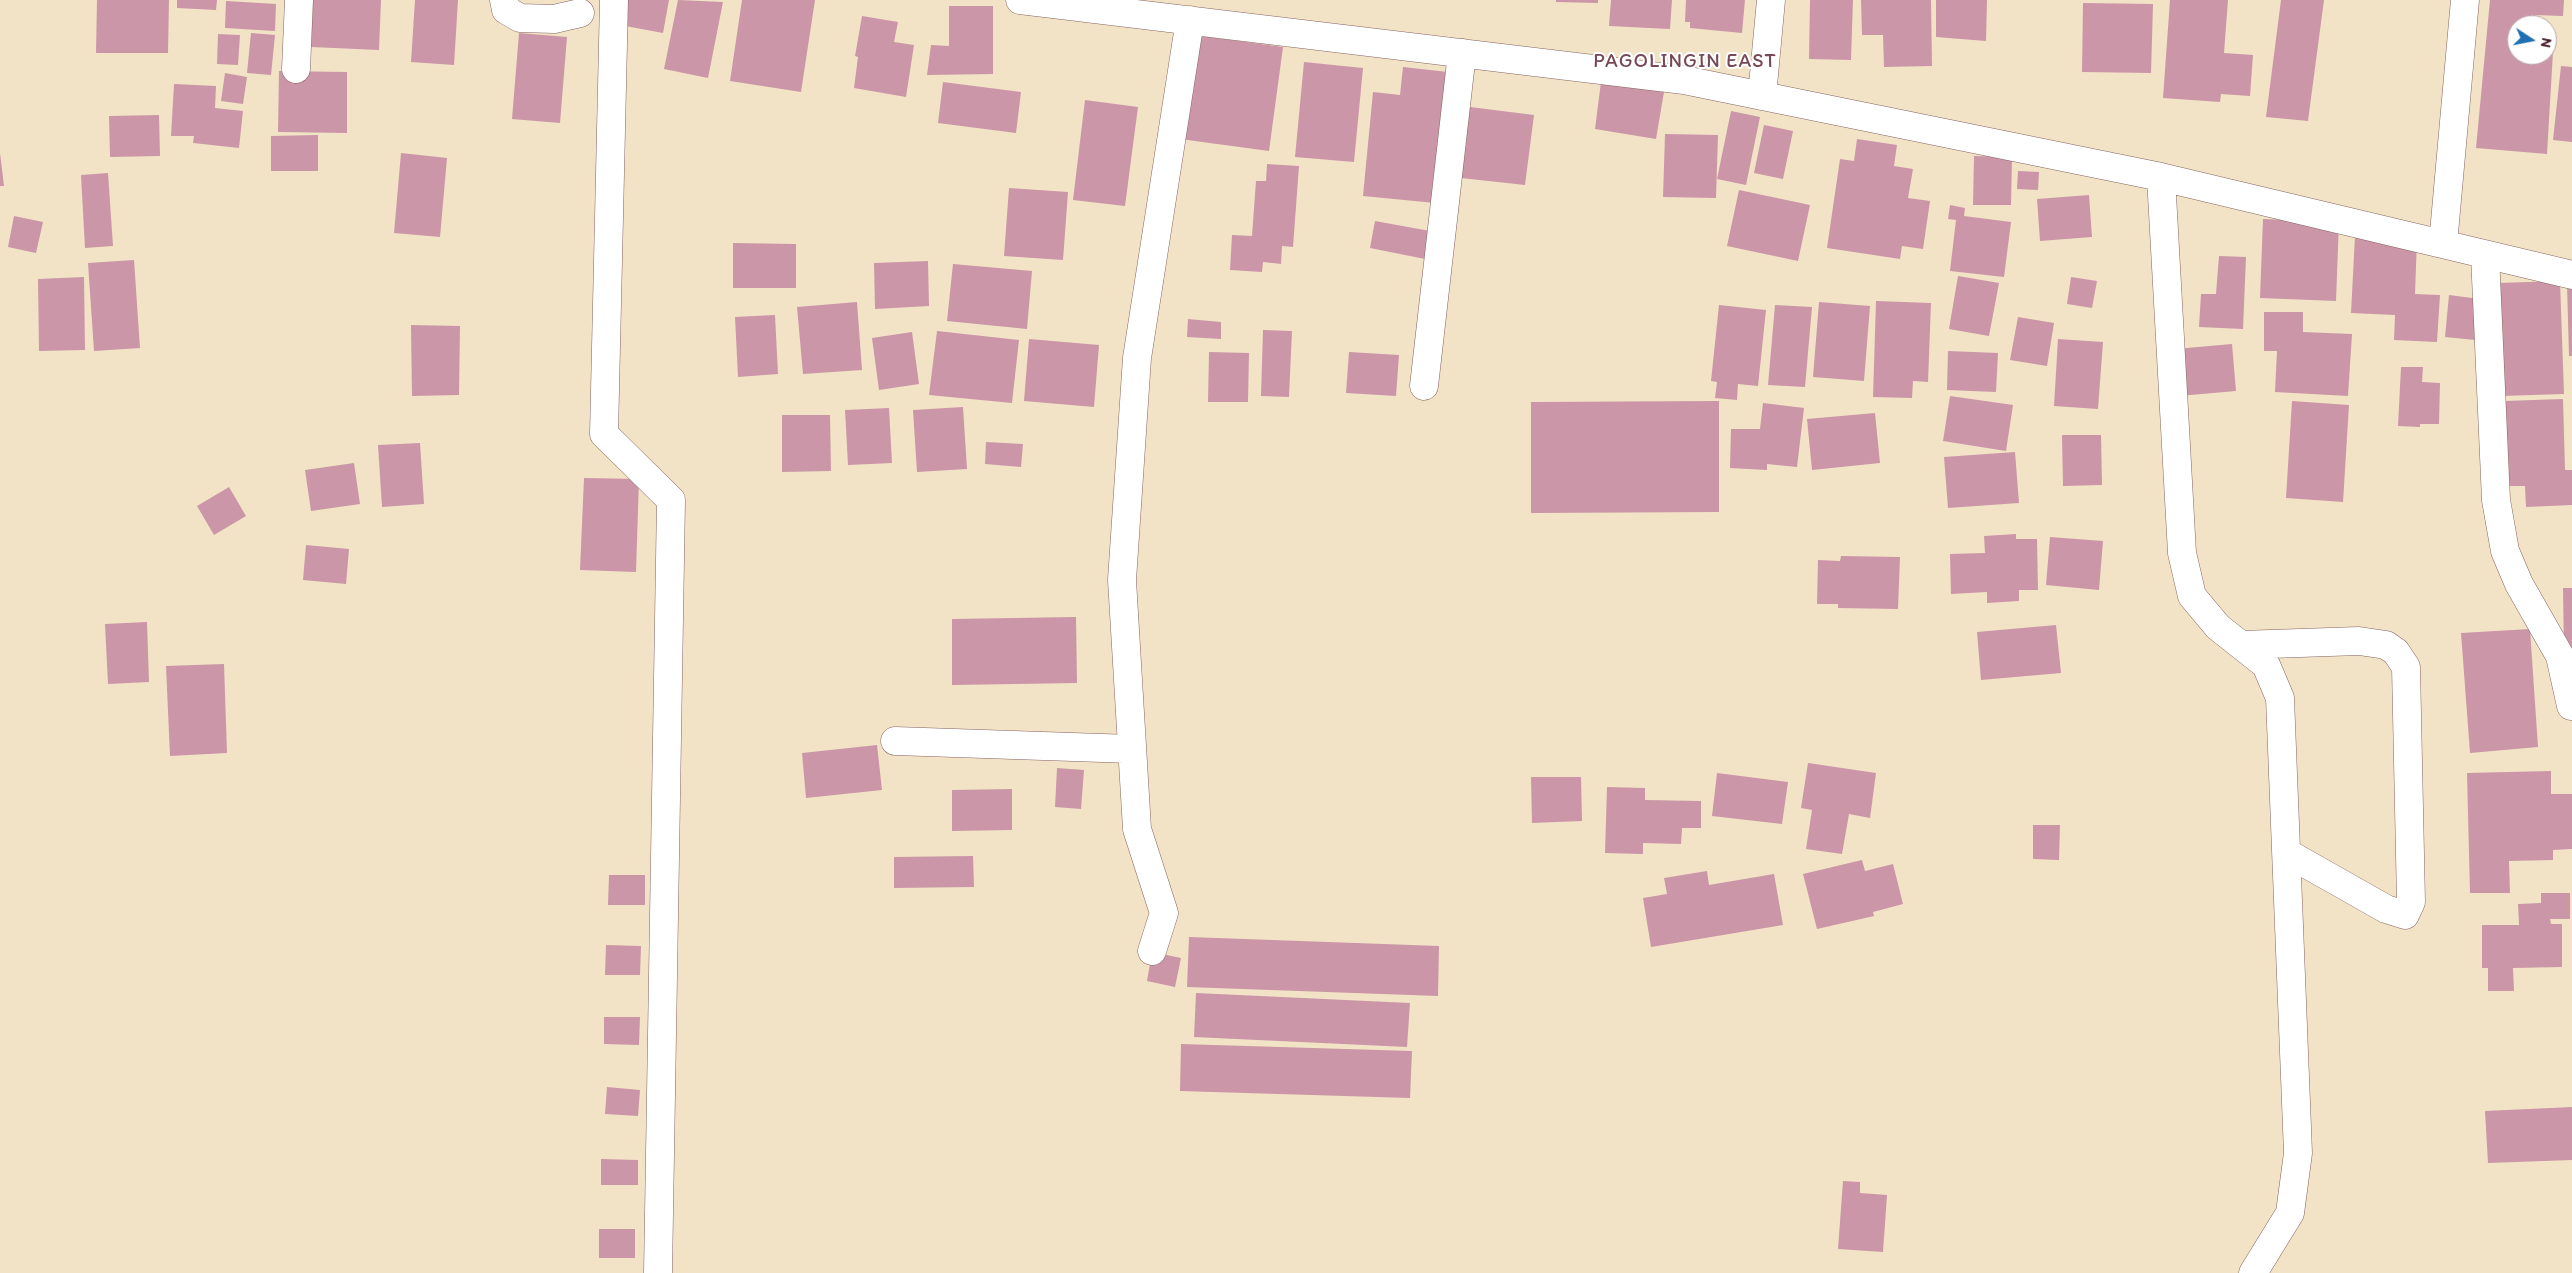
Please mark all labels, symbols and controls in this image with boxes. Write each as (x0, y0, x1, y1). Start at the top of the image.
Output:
north arrow (2507, 15, 2557, 65)
text: N (2537, 36, 2555, 49)
district label: PAGOLINGIN EAST (1591, 50, 1779, 74)

